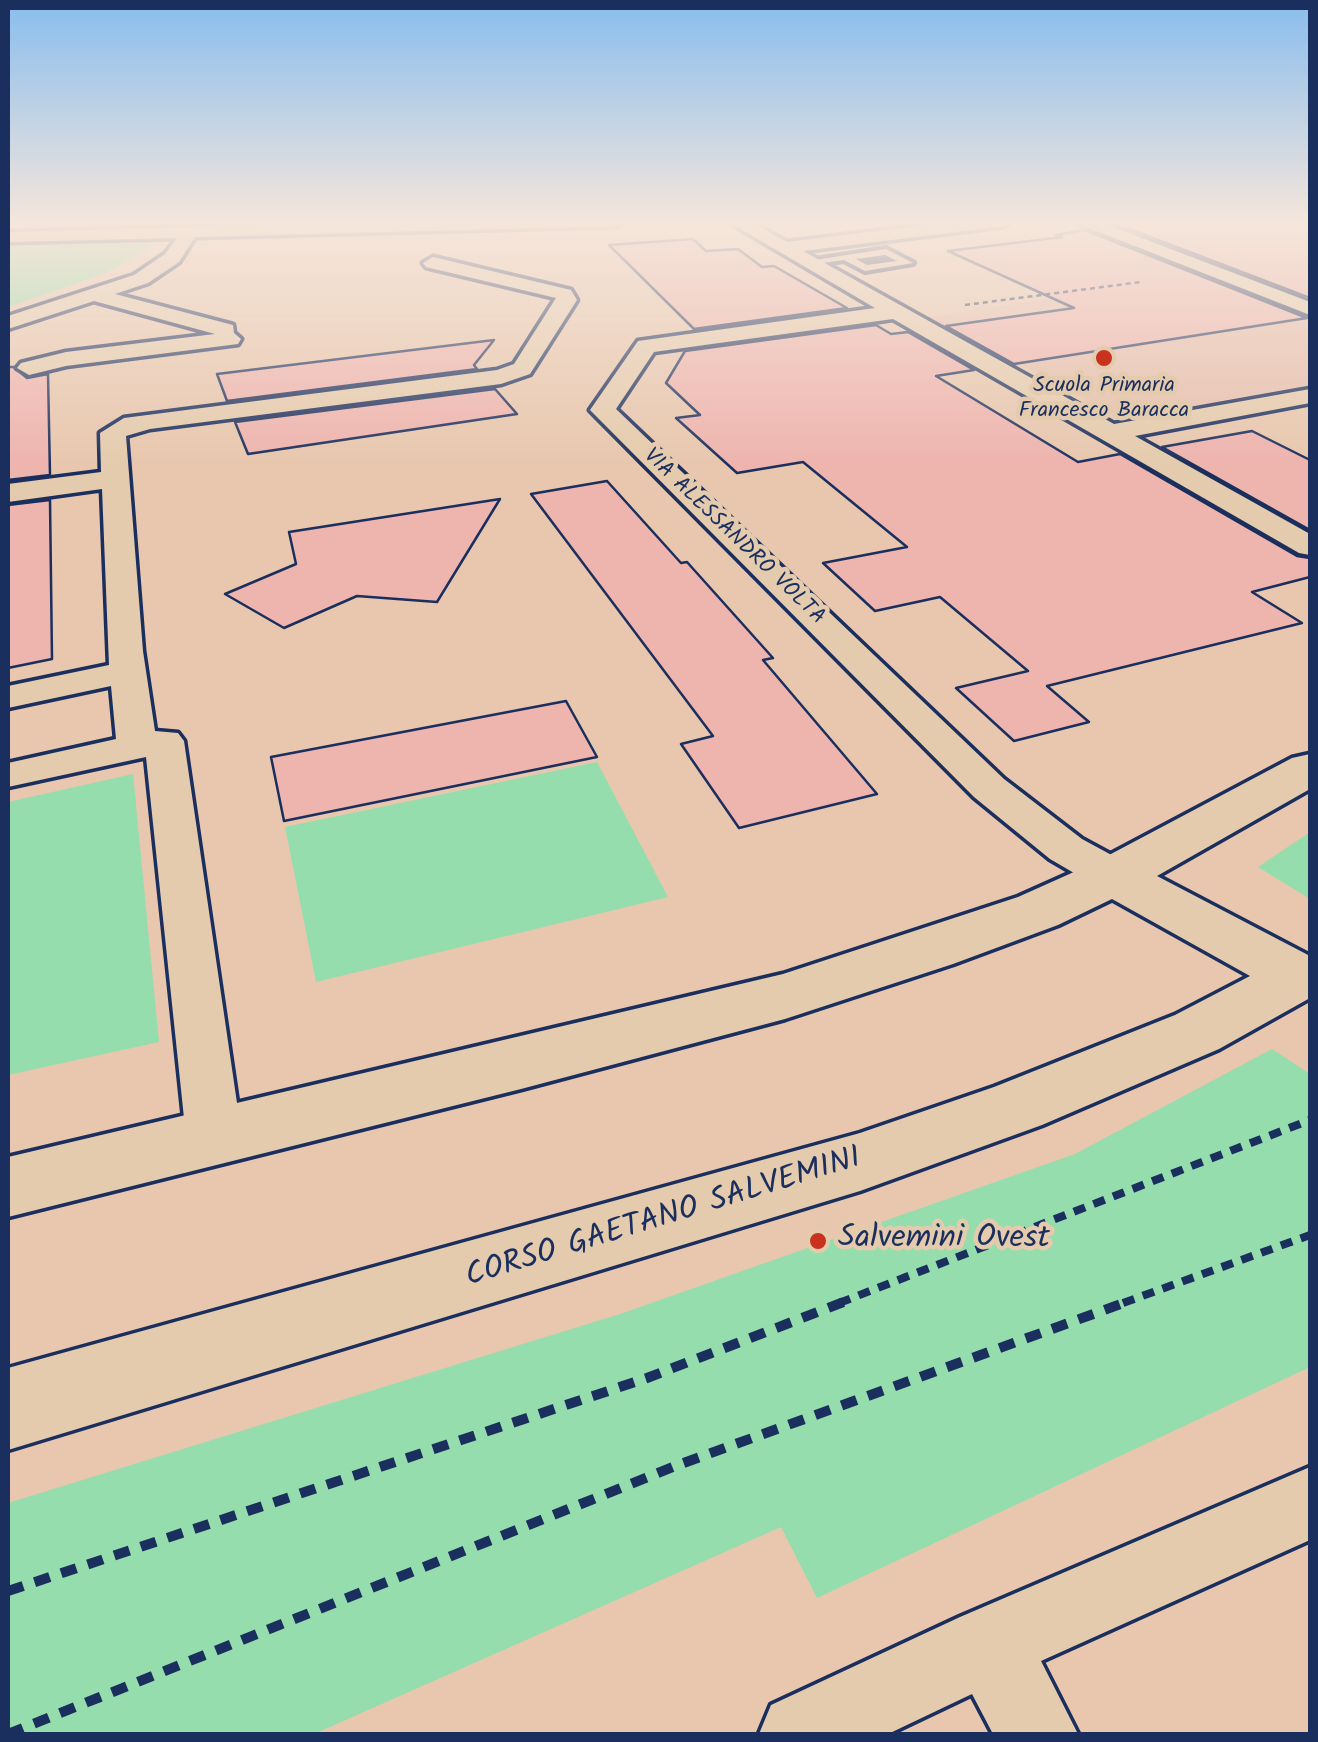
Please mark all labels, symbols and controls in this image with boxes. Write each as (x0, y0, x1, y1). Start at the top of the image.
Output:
marker: Scuola Primaria Francesco Baracca (1093, 347, 1115, 369)
place label: Scuola Primaria Francesco Baracca (1019, 374, 1189, 426)
street label: VIA ALESSANDRO VOLTA (637, 444, 829, 632)
street label: CORSO GAETANO SALVEMINI (462, 1141, 866, 1299)
place label: Salvemini Ovest (838, 1222, 1050, 1260)
marker: Salvemini Ovest (807, 1230, 829, 1252)

